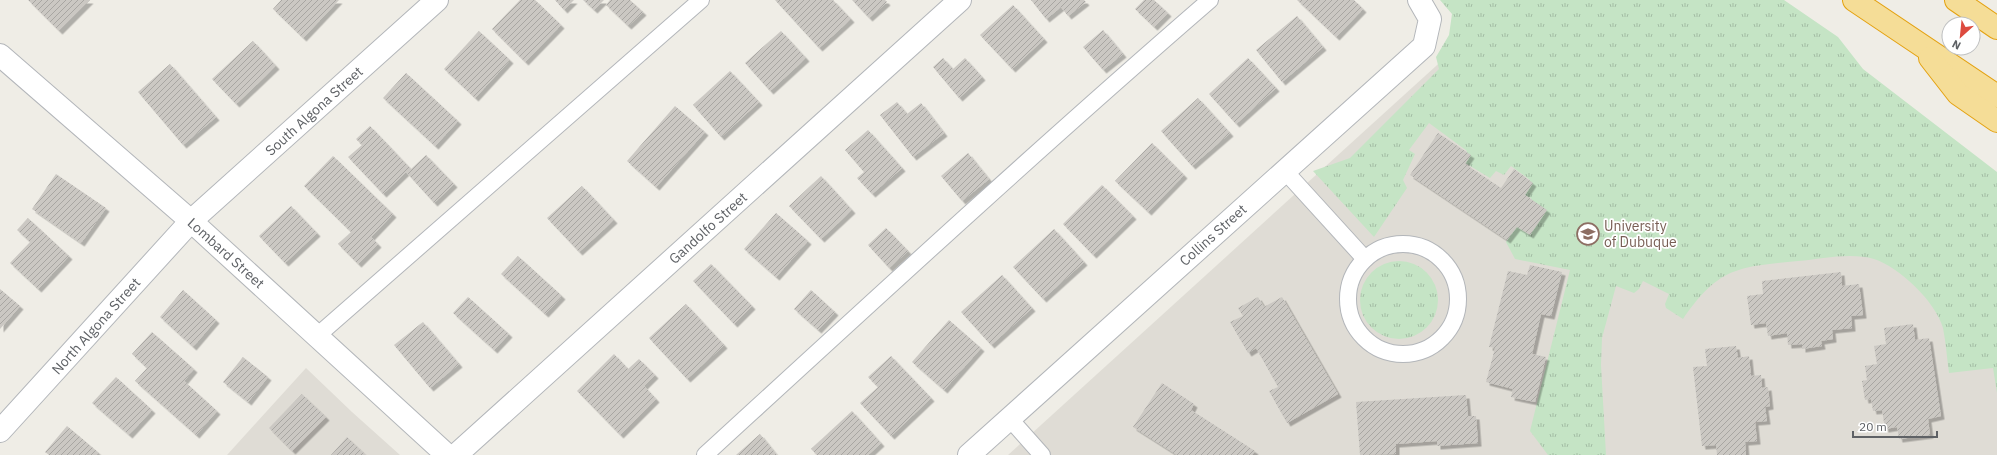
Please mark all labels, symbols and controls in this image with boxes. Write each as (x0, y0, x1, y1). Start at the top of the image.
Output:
north arrow (1941, 16, 1981, 56)
text: N (1950, 37, 1963, 53)
street label: South Algona Street (261, 62, 367, 160)
street label: Gandolfo Street (665, 188, 751, 268)
street label: Collins Street (1176, 200, 1250, 270)
street label: Lombard Street (184, 214, 268, 292)
place label: University of Dubuque (1604, 217, 1677, 251)
school or university icon: University of Dubuque (1575, 221, 1601, 247)
street label: North Algona Street (48, 274, 144, 378)
scale bar (1853, 413, 1937, 439)
text: 20 m (1859, 419, 1887, 434)

